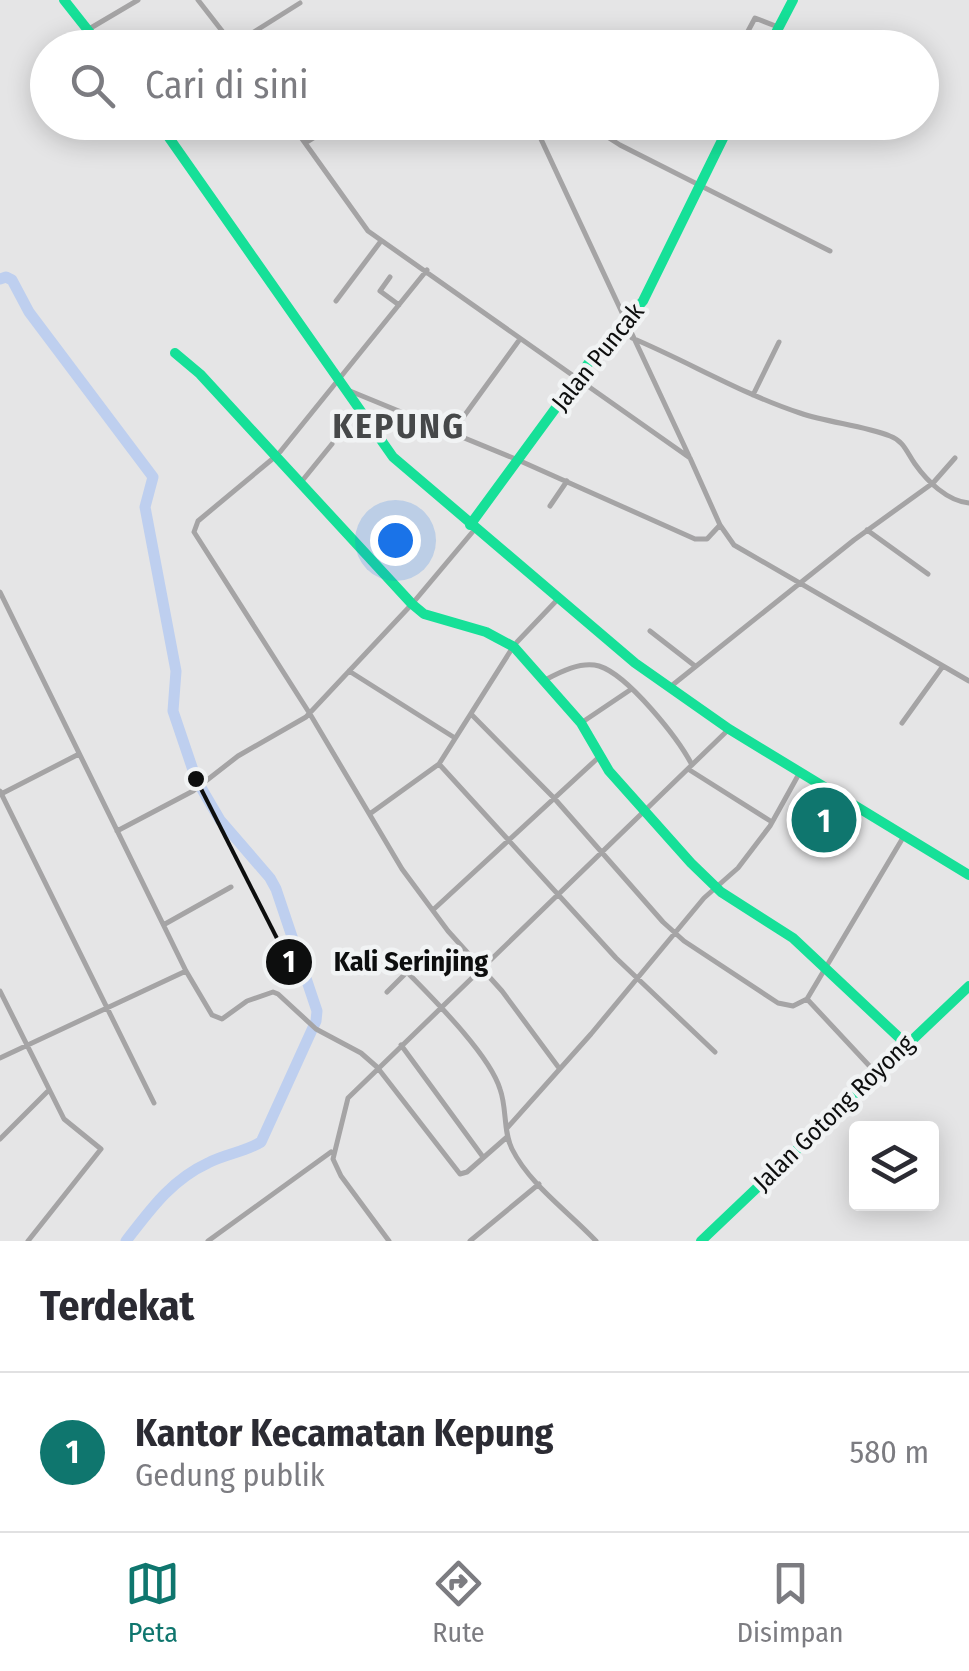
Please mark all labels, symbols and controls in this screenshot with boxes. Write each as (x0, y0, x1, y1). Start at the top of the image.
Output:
search box (30, 30, 939, 140)
icon: search (65, 58, 120, 113)
text: Cari di sini (145, 62, 309, 108)
street label: Jalan Puncak (546, 297, 651, 417)
district label: KEPUNG (332, 405, 466, 447)
your location (370, 515, 421, 566)
pin: 1 (792, 782, 856, 858)
callout: Kali Serinjing (264, 933, 508, 991)
text: 1 (283, 944, 295, 980)
text: Kali Serinjing (334, 945, 488, 978)
street label: Jalan Gotong Royong (748, 1029, 921, 1197)
map controls (849, 1121, 939, 1211)
button: layers (849, 1121, 939, 1211)
text: Terdekat (40, 1281, 194, 1331)
text: Kantor Kecamatan Kepung (135, 1410, 553, 1456)
text: 1 (66, 1433, 79, 1471)
text: 580 m (850, 1433, 929, 1471)
text: Gedung publik (135, 1456, 325, 1494)
tab: Peta (125, 1556, 180, 1649)
tab: Rute (431, 1556, 486, 1649)
tab: Disimpan (737, 1556, 844, 1649)

